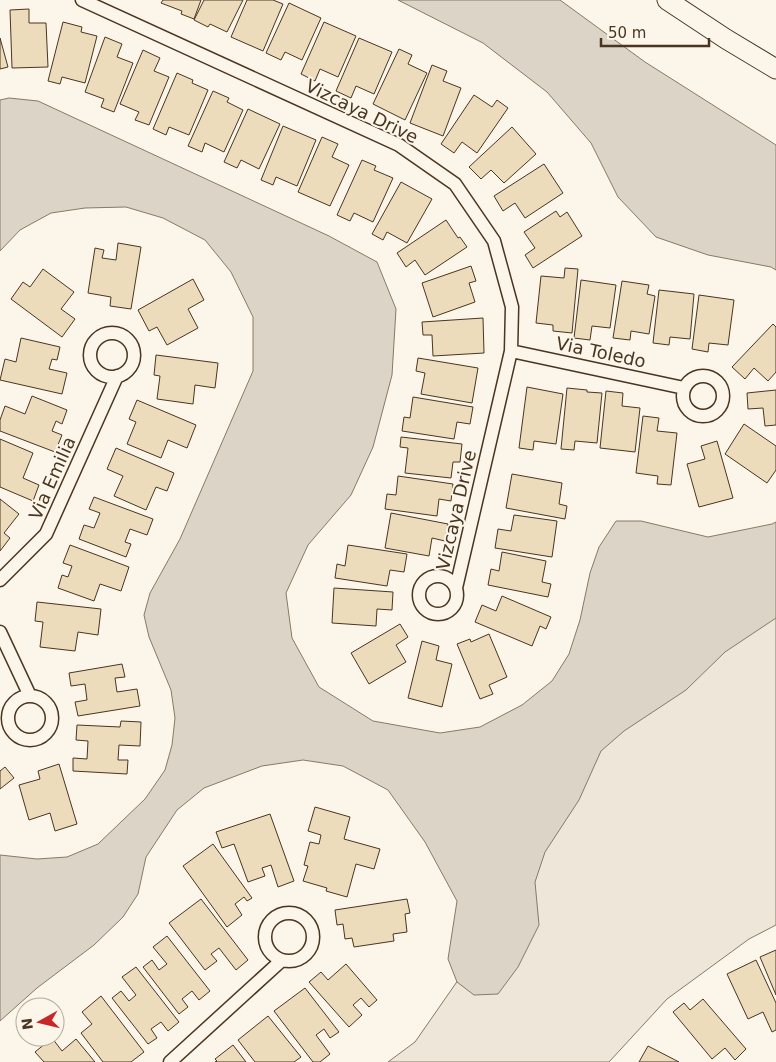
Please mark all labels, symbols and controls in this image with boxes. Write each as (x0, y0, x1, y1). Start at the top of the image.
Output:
scale bar (601, 15, 708, 47)
text: 50 m (608, 24, 646, 42)
street label: Vizcaya Drive (302, 75, 422, 147)
street label: Via Toledo (554, 332, 648, 372)
street label: Via Emilia (24, 433, 80, 523)
street label: Vizcaya Drive (432, 448, 480, 572)
north arrow (15, 997, 65, 1047)
text: N (18, 1017, 36, 1031)

